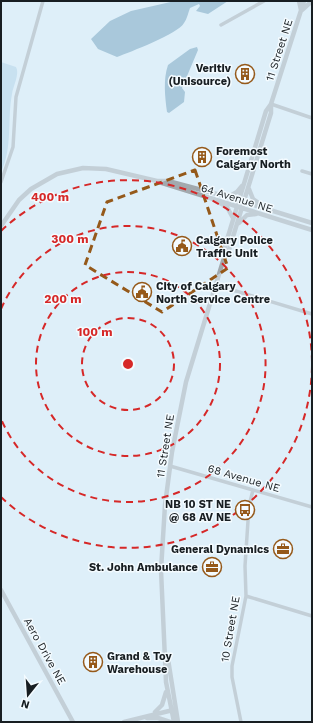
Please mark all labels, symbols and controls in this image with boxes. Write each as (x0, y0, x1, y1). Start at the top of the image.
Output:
street label: 11 Street NE (263, 18, 296, 83)
place label: Veritiv (Unisource) (168, 62, 232, 88)
building icon: Veritiv (Unisource) (234, 63, 256, 85)
place label: Foremost Calgary North (216, 145, 291, 171)
building icon: Foremost Calgary North (191, 146, 213, 168)
street label: 64 Avenue NE (199, 181, 274, 216)
text: 400 m (31, 190, 69, 204)
text: 300 m (51, 232, 89, 246)
place label: Calgary Police Traffic Unit (196, 234, 273, 260)
public building icon: Calgary Police Traffic Unit (171, 235, 193, 257)
place label: City of Calgary North Service Centre (156, 280, 270, 306)
public building icon: City of Calgary North Service Centre (131, 281, 153, 303)
text: 200 m (44, 292, 82, 306)
text: 100 m (77, 325, 113, 339)
centre of rings (121, 357, 135, 371)
street label: 11 Street NE (154, 413, 177, 479)
street label: 68 Avenue NE (206, 462, 281, 495)
place label: NB 10 ST NE @ 68 AV NE (165, 498, 231, 524)
bus stop icon: NB 10 ST NE @ 68 AV NE (234, 499, 256, 521)
office icon: General Dynamics (272, 538, 294, 560)
place label: General Dynamics (171, 543, 269, 556)
office icon: St. John Ambulance (201, 556, 223, 578)
place label: St. John Ambulance (89, 561, 198, 574)
street label: 10 Street NE (218, 595, 243, 663)
street label: Aero Drive NE (21, 616, 68, 687)
place label: Grand & Toy Warehouse (107, 650, 172, 676)
building icon: Grand & Toy Warehouse (82, 651, 104, 673)
north arrow (8, 675, 48, 715)
text: N (19, 697, 31, 711)

